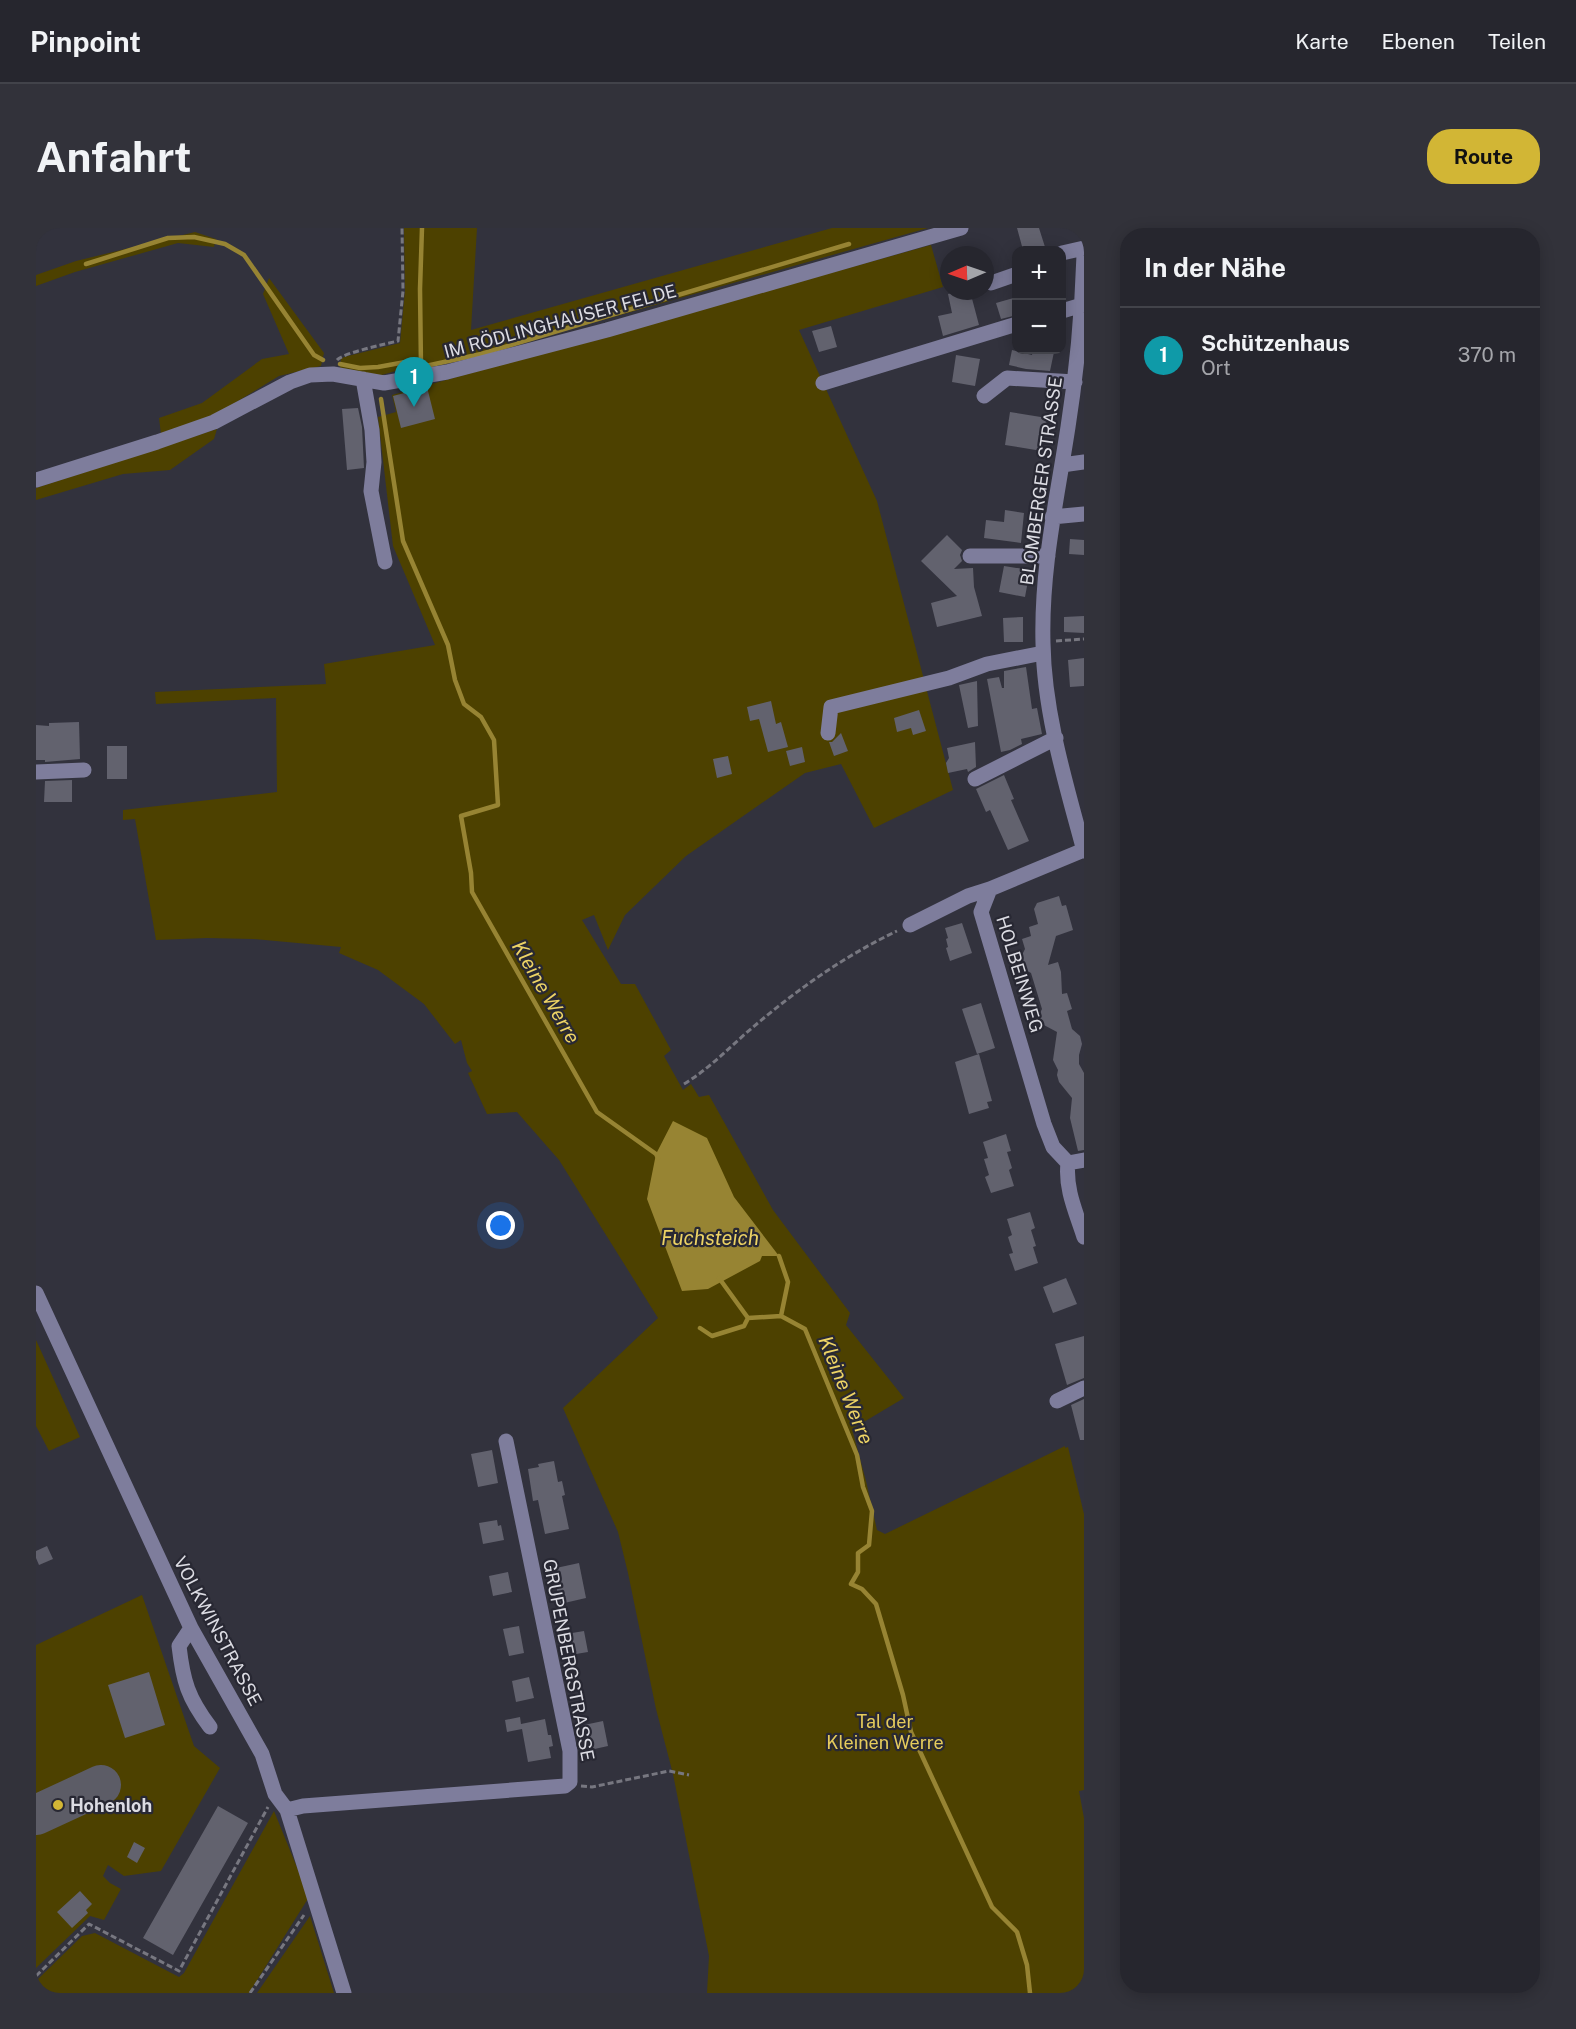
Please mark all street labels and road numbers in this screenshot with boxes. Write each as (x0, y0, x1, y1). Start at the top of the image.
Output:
street label: IM RÖDLINGHAUSER FELDE (441, 279, 679, 362)
street label: BLOMBERGER STRASSE (1016, 375, 1066, 587)
street label: HOLBEINWEG (992, 913, 1048, 1035)
street label: VOLKWINSTRASSE (170, 1553, 266, 1709)
street label: GRUPENBERGSTRASSE (539, 1557, 599, 1763)

